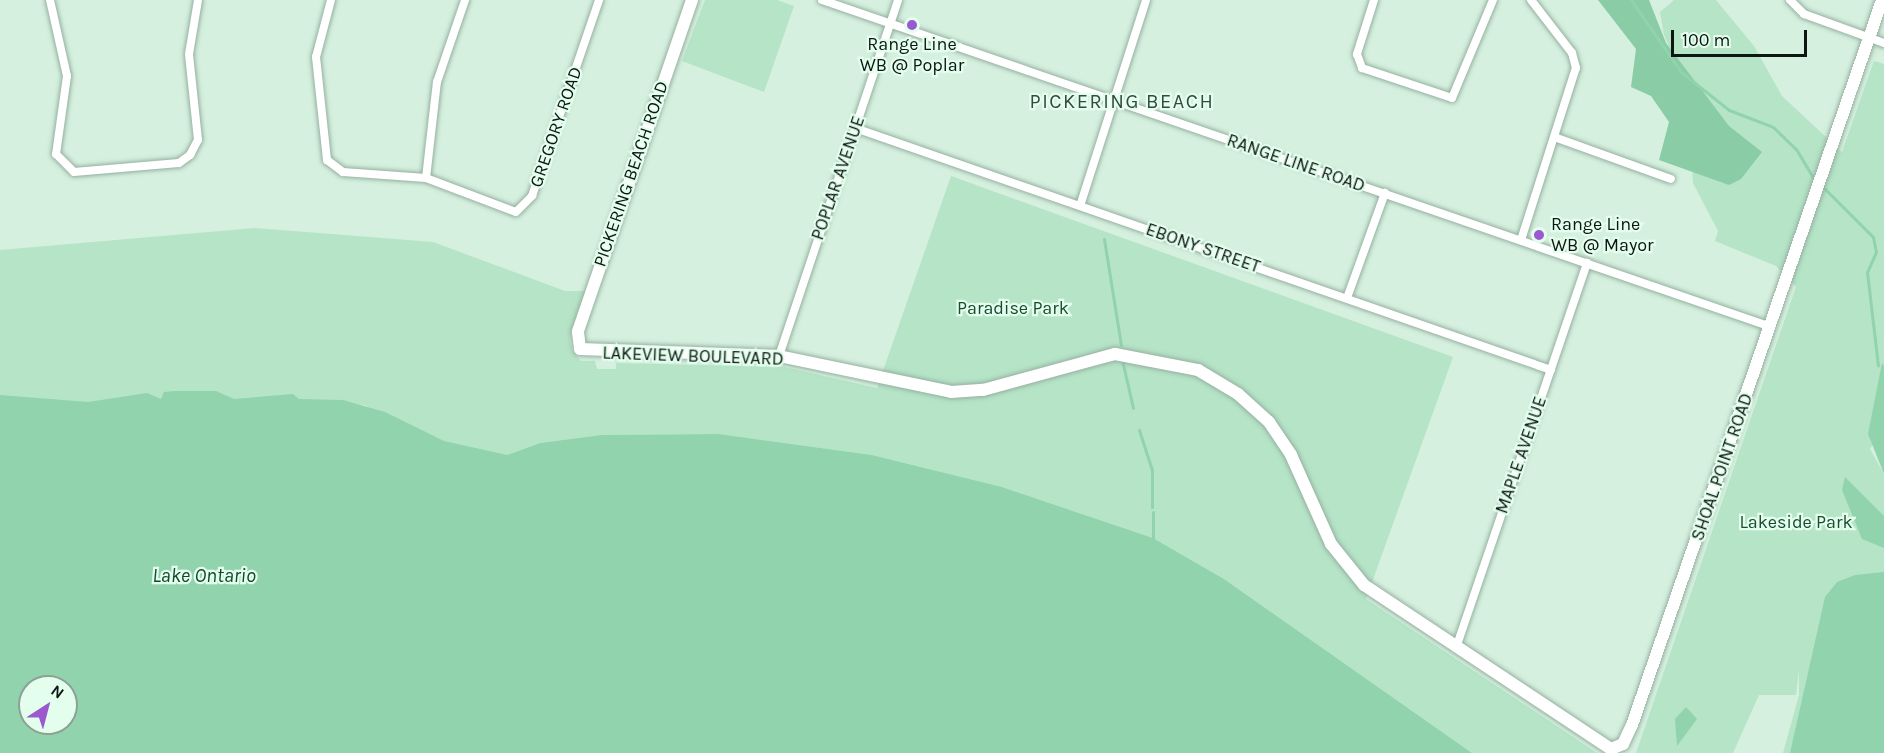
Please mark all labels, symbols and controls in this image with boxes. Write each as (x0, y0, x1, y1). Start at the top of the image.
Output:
marker: Range Line WB @ Poplar (905, 18, 919, 32)
scale bar (1674, 18, 1810, 56)
text: 100 m (1682, 29, 1730, 51)
place label: Range Line WB @ Poplar (860, 34, 964, 76)
street label: GREGORY ROAD (525, 64, 587, 190)
street label: PICKERING BEACH ROAD (589, 78, 673, 270)
district label: PICKERING BEACH (1030, 89, 1214, 113)
street label: POPLAR AVENUE (807, 113, 869, 243)
street label: RANGE LINE ROAD (1224, 129, 1368, 197)
place label: Range Line WB @ Mayor (1551, 214, 1654, 256)
street label: EBONY STREET (1143, 218, 1263, 278)
marker: Range Line WB @ Mayor (1532, 228, 1546, 242)
park label: Paradise Park (957, 297, 1069, 319)
street label: LAKEVIEW BOULEVARD (602, 342, 784, 370)
street label: SHOAL POINT ROAD (1687, 390, 1757, 544)
street label: MAPLE AVENUE (1491, 394, 1551, 516)
park label: Lakeside Park (1739, 511, 1853, 533)
water label: Lake Ontario (152, 563, 256, 587)
north arrow (18, 675, 78, 735)
text: N (47, 681, 68, 703)

